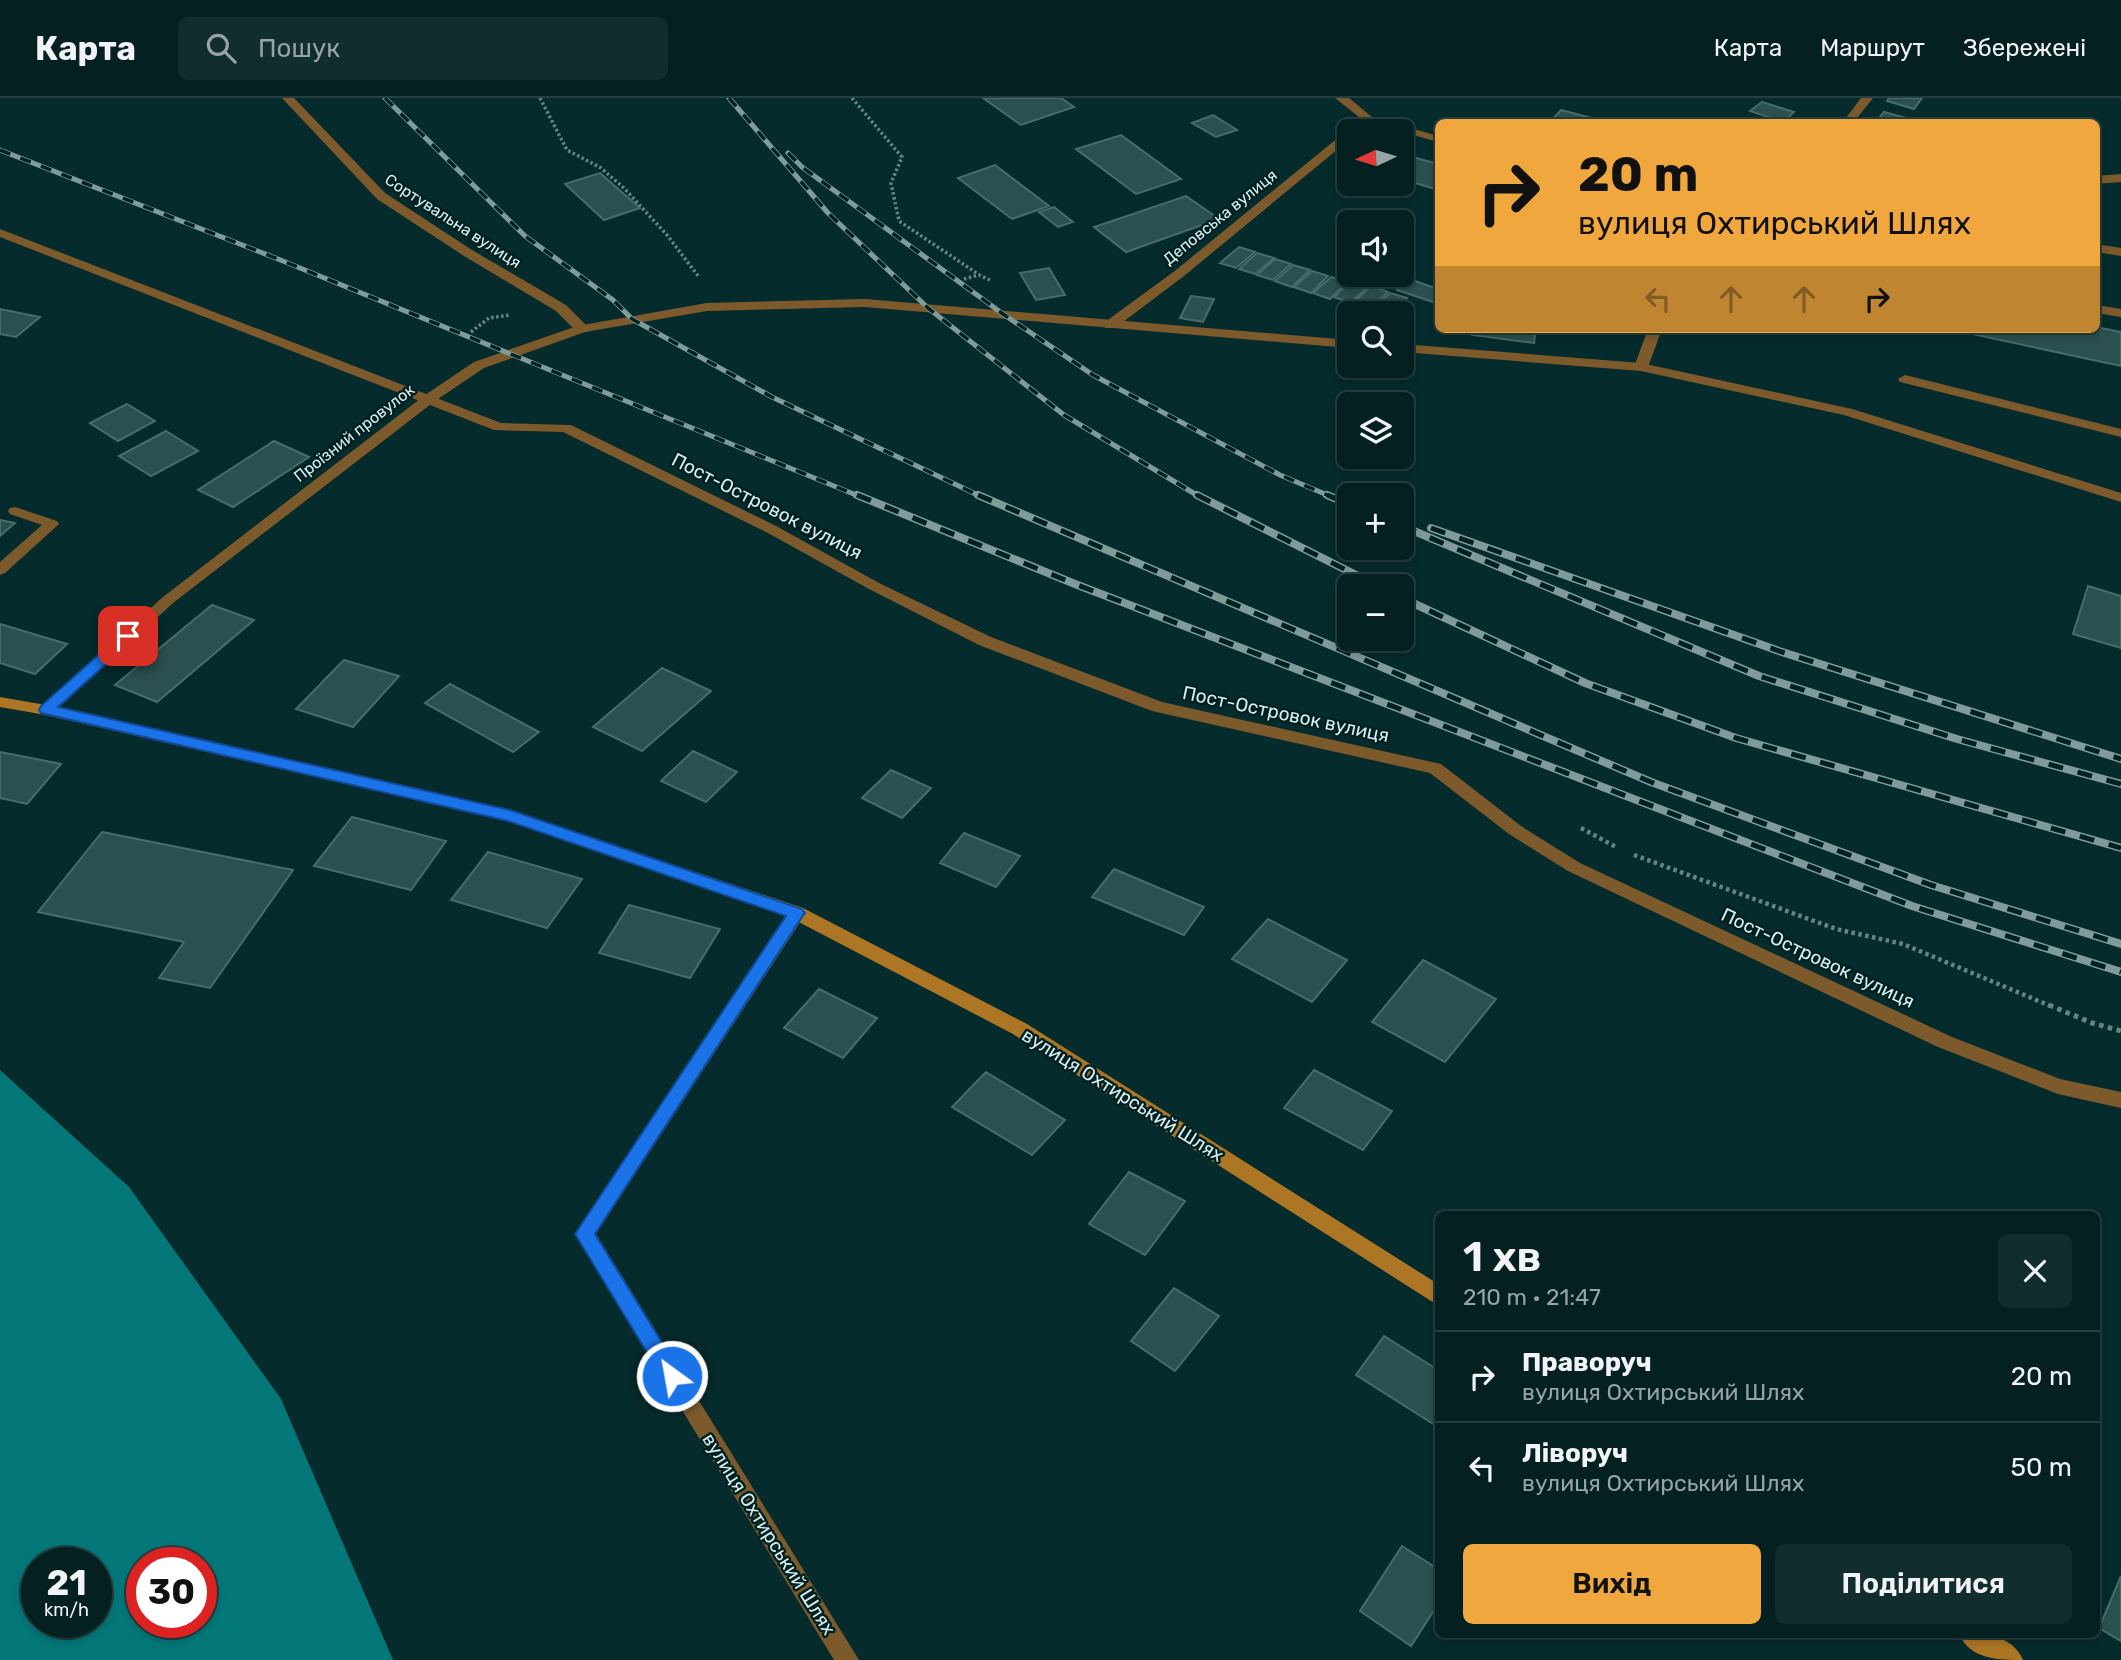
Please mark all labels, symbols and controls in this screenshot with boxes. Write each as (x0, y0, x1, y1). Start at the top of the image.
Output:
search box (178, 17, 668, 80)
text: Карта (35, 29, 136, 68)
icon: search (202, 29, 240, 67)
text: Пошук (258, 33, 340, 64)
text: Карта (1714, 34, 1782, 62)
text: Маршрут (1820, 34, 1925, 62)
text: Збережені (1963, 34, 2086, 62)
north arrow (1337, 119, 1414, 196)
map controls (1337, 119, 1414, 651)
text: 20 m (1578, 145, 1699, 203)
icon: right (1463, 147, 1554, 238)
street label: Деповська вулиця (1159, 165, 1281, 269)
street label: Сортувальна вулиця (381, 170, 525, 272)
text: вулиця Охтирський Шлях (1578, 204, 1971, 242)
button: sound (1337, 210, 1414, 287)
icon: left (1639, 280, 1677, 318)
icon: ahead (1712, 280, 1750, 318)
icon: ahead (1785, 280, 1823, 318)
icon: right (1858, 280, 1896, 318)
button: search (1337, 301, 1414, 378)
street label: Проїзний провулок (290, 380, 418, 486)
button: layers (1337, 392, 1414, 469)
street label: Пост-Островок вулиця (668, 448, 866, 564)
button: + (1337, 483, 1414, 560)
button: − (1337, 574, 1414, 651)
pin (98, 606, 158, 666)
icon: arrive (109, 617, 147, 655)
street label: Пост-Островок вулиця (1181, 681, 1391, 747)
street label: Пост-Островок вулиця (1718, 903, 1918, 1013)
street label: вулиця Охтирський Шлях (1018, 1023, 1228, 1167)
text: 1 хв (1463, 1232, 1542, 1282)
button: close (1998, 1234, 2072, 1308)
text: 210 m · 21:47 (1463, 1283, 1601, 1311)
position arrow (635, 1339, 709, 1413)
text: Праворуч (1522, 1347, 1652, 1378)
icon: right (1463, 1358, 1501, 1396)
text: 20 m (2011, 1361, 2072, 1392)
text: вулиця Охтирський Шлях (1522, 1378, 1805, 1406)
street label: вулиця Охтирський Шлях (697, 1429, 841, 1639)
text: Ліворуч (1522, 1438, 1628, 1469)
icon: left (1463, 1449, 1501, 1487)
text: 50 m (2011, 1452, 2072, 1483)
text: вулиця Охтирський Шлях (1522, 1469, 1805, 1497)
button: Вихід (1463, 1544, 1761, 1624)
button: Поділитися (1775, 1544, 2072, 1624)
speed limit sign: 30 (126, 1547, 217, 1638)
text: 21 (46, 1562, 87, 1604)
text: km/h (44, 1599, 89, 1621)

